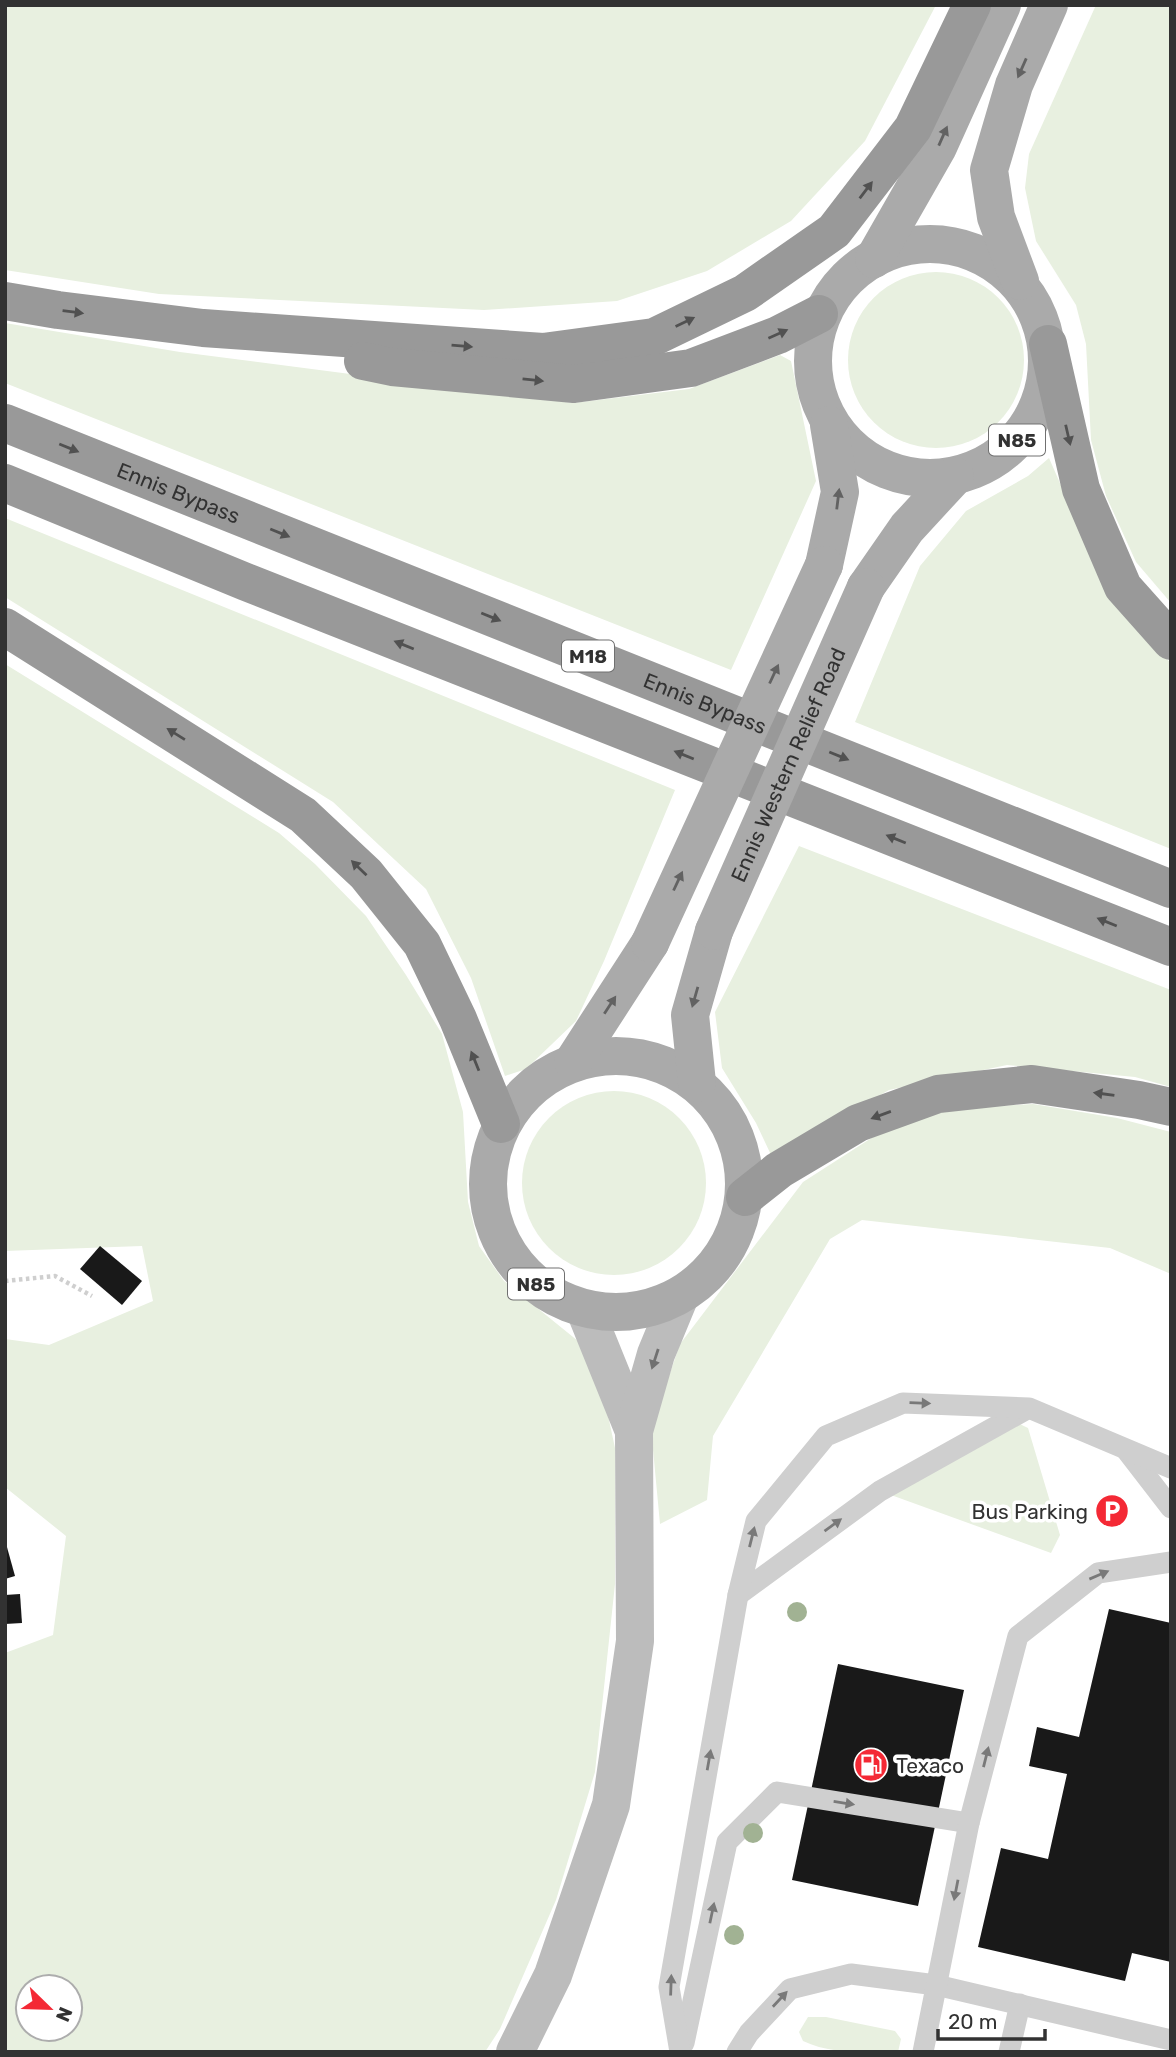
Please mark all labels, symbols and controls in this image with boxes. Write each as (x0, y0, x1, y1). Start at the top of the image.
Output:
one-way arrow (1016, 57, 1027, 78)
one-way arrow (938, 125, 949, 146)
one-way arrow (858, 181, 873, 199)
one-way arrow (62, 306, 84, 317)
one-way arrow (675, 316, 695, 328)
one-way arrow (768, 328, 788, 340)
one-way arrow (451, 341, 473, 352)
one-way arrow (523, 375, 545, 386)
road number: N85 (989, 424, 1045, 456)
one-way arrow (1063, 424, 1074, 446)
one-way arrow (58, 443, 79, 454)
street label: Ennis Bypass (113, 457, 244, 528)
one-way arrow (832, 488, 843, 510)
one-way arrow (270, 527, 291, 538)
one-way arrow (481, 612, 502, 623)
one-way arrow (394, 639, 415, 650)
road number: M18 (562, 640, 614, 671)
street label: Ennis Western Relief Road (725, 644, 850, 885)
one-way arrow (769, 664, 780, 685)
street label: Ennis Bypass (640, 667, 770, 739)
one-way arrow (167, 728, 186, 741)
one-way arrow (673, 750, 694, 761)
one-way arrow (829, 750, 849, 762)
one-way arrow (885, 833, 906, 844)
one-way arrow (351, 861, 368, 877)
one-way arrow (673, 871, 684, 891)
one-way arrow (1097, 917, 1118, 928)
one-way arrow (690, 987, 700, 1008)
one-way arrow (603, 996, 617, 1014)
one-way arrow (470, 1050, 481, 1071)
one-way arrow (1093, 1089, 1115, 1100)
one-way arrow (871, 1110, 892, 1121)
road number: N85 (508, 1268, 564, 1300)
one-way arrow (649, 1349, 660, 1370)
one-way arrow (909, 1398, 931, 1409)
parking icon: Bus Parking (1093, 1492, 1131, 1530)
place label: Bus Parking (971, 1499, 1088, 1524)
one-way arrow (824, 1518, 842, 1532)
one-way arrow (747, 1526, 758, 1548)
one-way arrow (1089, 1570, 1110, 1581)
fuel station icon: Texaco (852, 1746, 890, 1784)
one-way arrow (981, 1746, 992, 1768)
one-way arrow (704, 1749, 715, 1771)
place label: Texaco (896, 1753, 964, 1778)
one-way arrow (833, 1798, 855, 1809)
one-way arrow (950, 1879, 961, 1901)
one-way arrow (706, 1902, 717, 1924)
north arrow (14, 1973, 84, 2043)
one-way arrow (666, 1973, 677, 1995)
one-way arrow (772, 1991, 788, 2008)
scale bar (938, 1997, 1045, 2041)
text: N (51, 2004, 77, 2025)
text: 20 m (948, 2009, 997, 2034)

